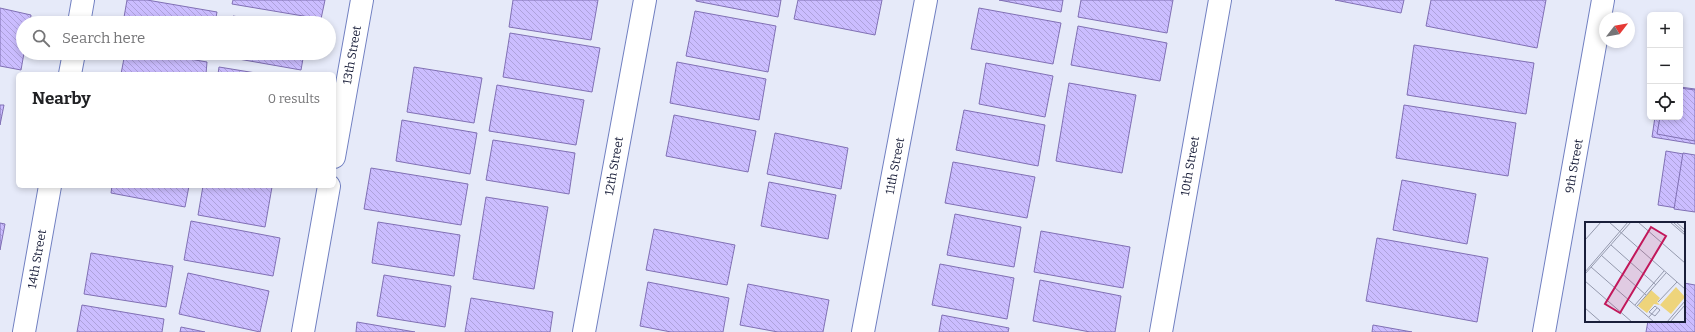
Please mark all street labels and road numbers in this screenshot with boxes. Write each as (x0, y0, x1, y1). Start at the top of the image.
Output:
street label: 13th Street (340, 24, 364, 86)
street label: 10th Street (1178, 134, 1202, 197)
street label: 12th Street (602, 135, 626, 196)
street label: 11th Street (883, 136, 908, 196)
street label: 9th Street (1562, 137, 1586, 194)
street label: 14th Street (25, 228, 49, 290)

